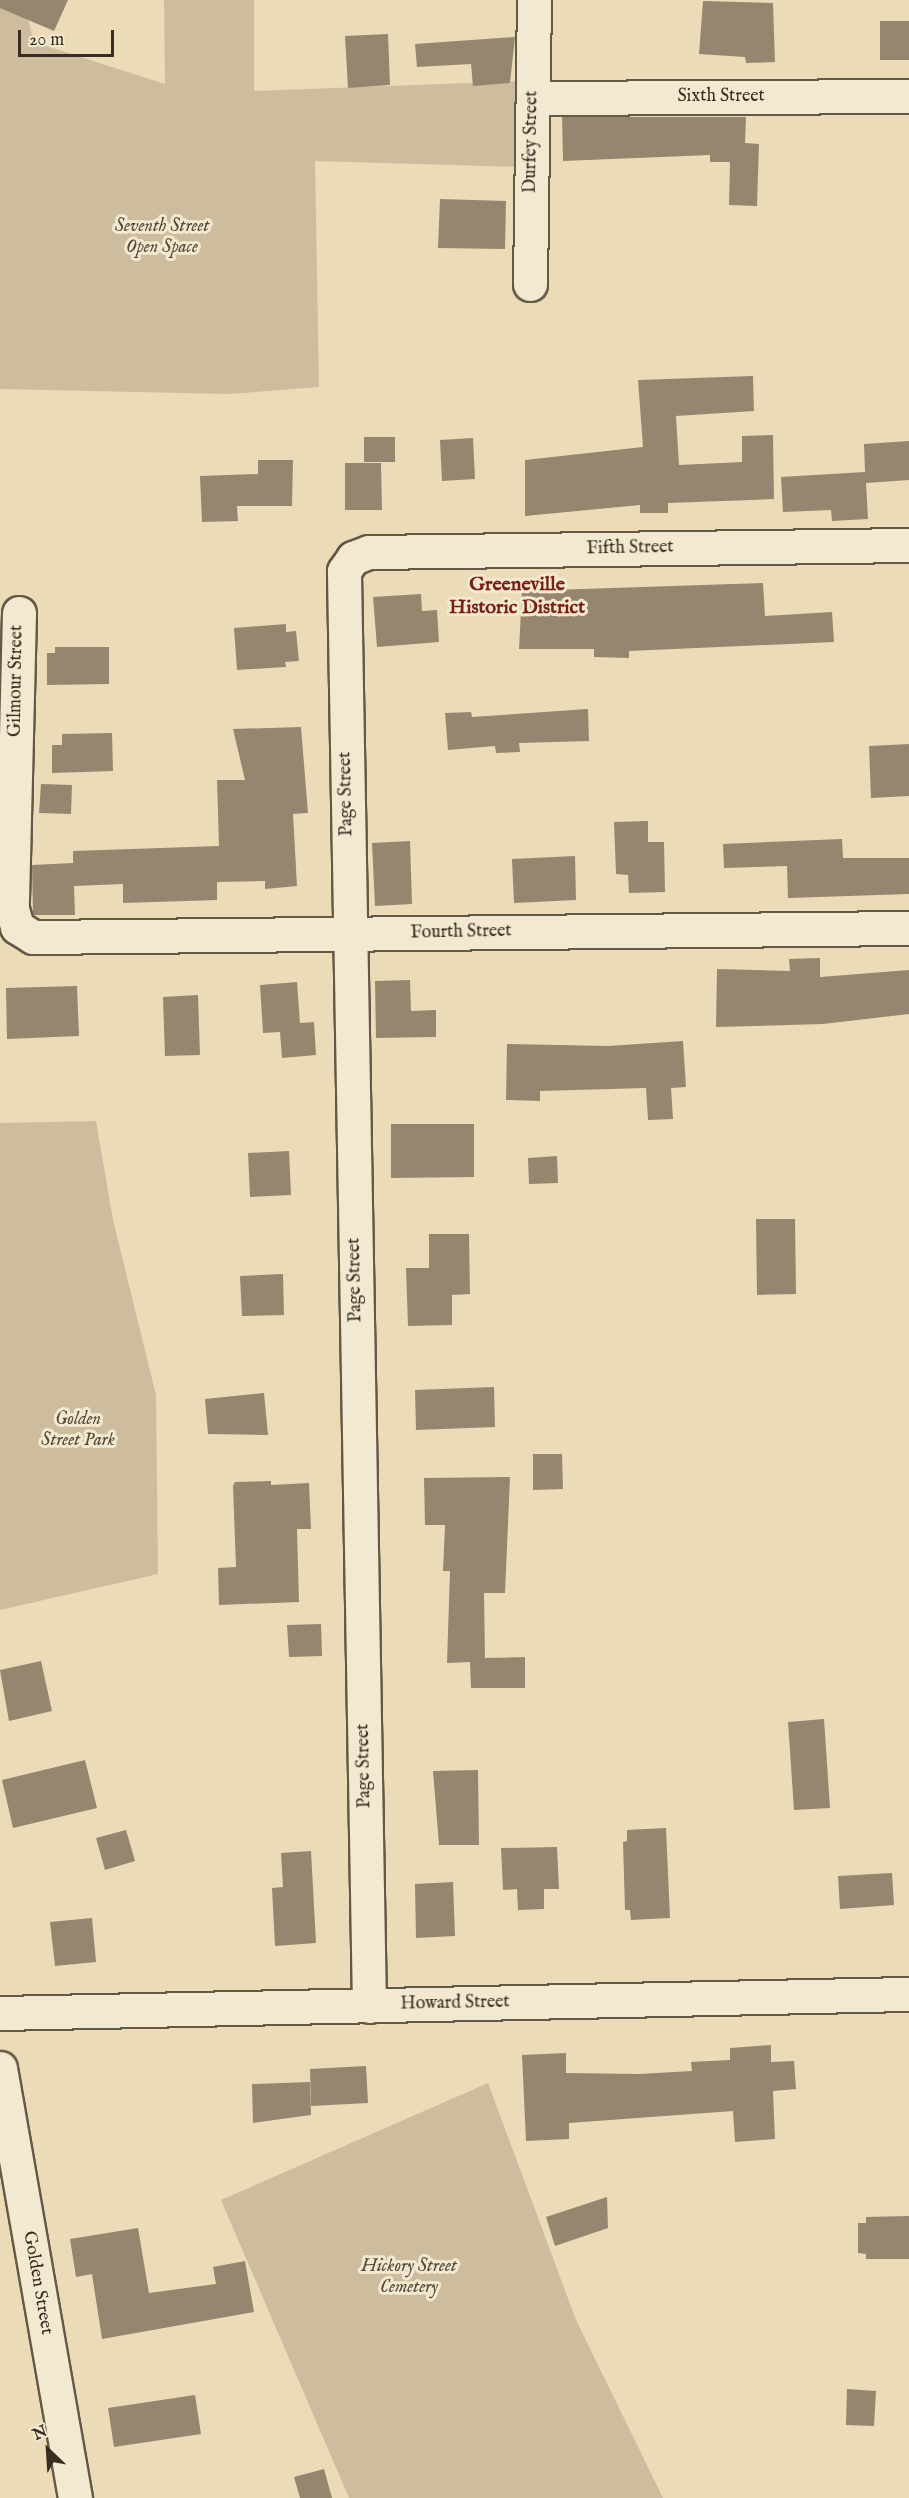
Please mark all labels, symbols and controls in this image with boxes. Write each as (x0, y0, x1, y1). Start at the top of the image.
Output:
scale bar (21, 18, 117, 56)
text: 20 m (29, 29, 64, 52)
street label: Sixth Street (677, 86, 765, 108)
street label: Durfey Street (520, 91, 544, 193)
park label: Seventh Street Open Space (115, 217, 209, 260)
street label: Fifth Street (586, 537, 674, 561)
district label: Greeneville Historic District (449, 573, 585, 620)
street label: Gilmour Street (5, 625, 29, 737)
street label: Page Street (335, 751, 359, 837)
street label: Fourth Street (410, 921, 512, 945)
street label: Page Street (344, 1237, 368, 1323)
park label: Golden Street Park (41, 1410, 115, 1452)
street label: Page Street (353, 1723, 377, 1809)
street label: Howard Street (400, 1992, 510, 2016)
street label: Golden Street (17, 2229, 57, 2337)
park label: Hickory Street Cemetery (361, 2257, 457, 2300)
north arrow (18, 2420, 78, 2480)
text: N (30, 2422, 51, 2446)

